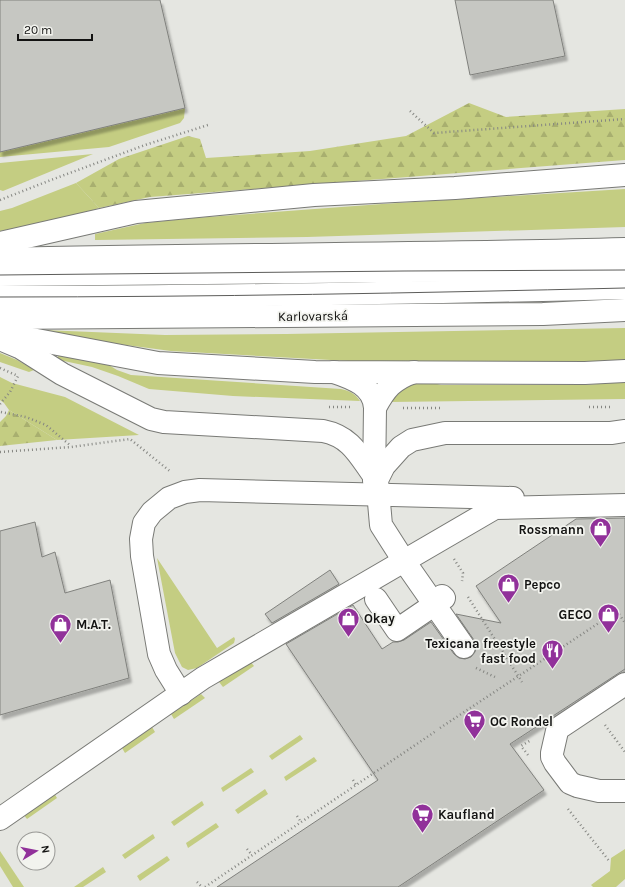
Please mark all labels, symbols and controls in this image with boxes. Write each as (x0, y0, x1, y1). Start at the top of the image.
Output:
scale bar (18, 16, 92, 42)
text: 20 m (24, 23, 52, 37)
street label: Karlovarská (278, 308, 348, 324)
shop icon: Rossmann (587, 516, 613, 549)
place label: Rossmann (518, 522, 584, 537)
shop icon: Pepco (495, 571, 521, 604)
place label: Pepco (524, 577, 561, 592)
shop icon: GECO (595, 601, 621, 634)
shop icon: Okay (335, 605, 361, 638)
place label: GECO (558, 607, 592, 622)
shop icon: M.A.T. (48, 611, 74, 644)
place label: Okay (364, 611, 395, 626)
place label: M.A.T. (76, 617, 111, 632)
place label: Texicana freestyle fast food (425, 636, 536, 666)
restaurant icon: Texicana freestyle fast food (539, 637, 565, 670)
supermarket icon: OC Rondel (462, 708, 488, 741)
place label: OC Rondel (490, 714, 553, 729)
supermarket icon: Kaufland (410, 801, 436, 834)
place label: Kaufland (438, 807, 495, 822)
north arrow (16, 831, 56, 871)
text: N (38, 844, 52, 854)

